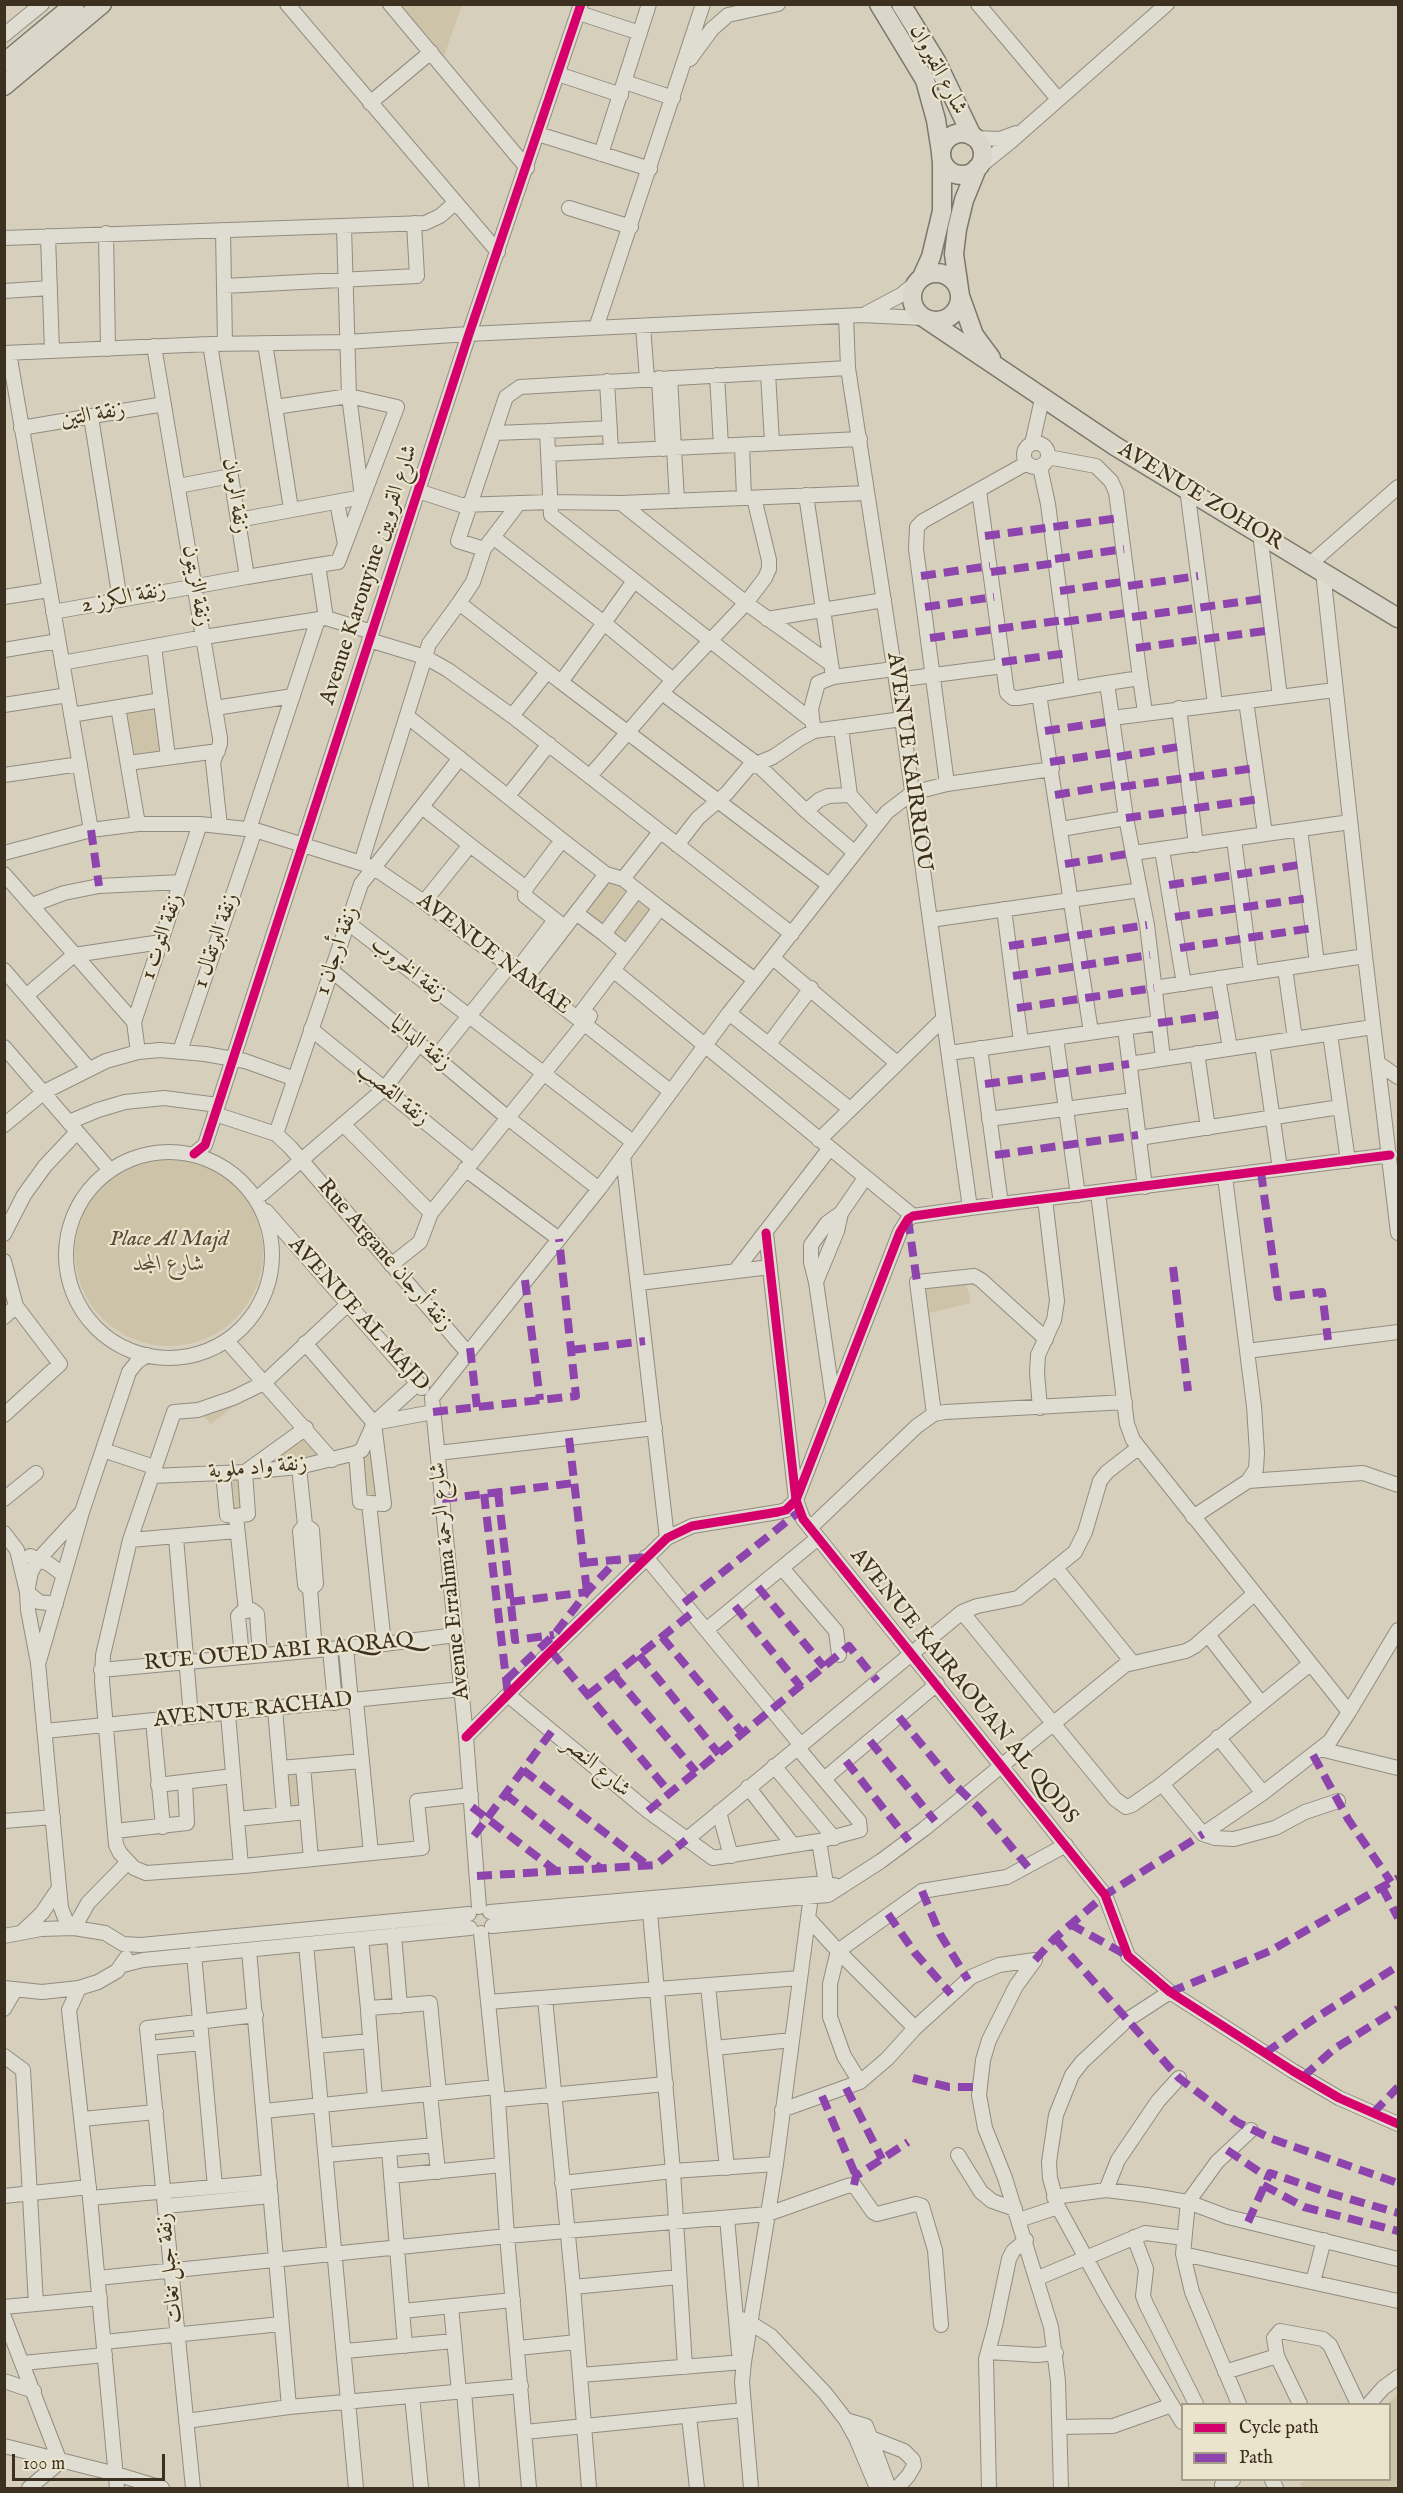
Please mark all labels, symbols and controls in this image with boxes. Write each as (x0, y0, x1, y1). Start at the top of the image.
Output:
street label: شارع القيروان (902, 20, 972, 120)
street label: زنقة التين (59, 397, 127, 435)
street label: AVENUE ZOHOR (1113, 437, 1287, 557)
street label: Avenue Karouyine شارع القرويين (315, 442, 425, 708)
street label: زنقة الرمان (215, 456, 253, 536)
street label: زنقة الزيتون (175, 543, 215, 629)
street label: زنقة الكرز 2 (79, 578, 169, 620)
street label: AVENUE KAIRRIOU (880, 651, 936, 873)
street label: AVENUE NAMAE (411, 889, 575, 1021)
street label: زنقة التوت 1 (136, 890, 190, 984)
street label: زنقة البرتقال 1 (188, 890, 246, 992)
street label: زنقة أرجان 1 (310, 903, 366, 999)
street label: زنقة الخروب (364, 932, 452, 1008)
street label: زنقة الداليا (384, 1011, 456, 1077)
street label: زنقة القصب (350, 1057, 434, 1133)
street label: Rue Argane زنقة أرجان (311, 1174, 457, 1338)
park label: Place Al Majd شارع المجد (109, 1227, 229, 1278)
street label: AVENUE AL MAJD (282, 1232, 434, 1398)
street label: زنقة واد ملوية (208, 1452, 308, 1486)
street label: Avenue Errahma شارع الرحمة (425, 1461, 477, 1701)
street label: AVENUE KAIRAOUAN AL QODS (843, 1544, 1083, 1830)
street label: RUE OUED ABI RAQRAQ (143, 1628, 415, 1678)
street label: AVENUE RACHAD (152, 1687, 354, 1735)
street label: شارع النصر (557, 1732, 635, 1804)
street label: زنقة جبل تغات (152, 2212, 190, 2324)
legend (1181, 2403, 1391, 2481)
text: Cycle path (1239, 2417, 1319, 2440)
scale bar (15, 2442, 168, 2480)
text: Path (1239, 2447, 1273, 2470)
text: 100 m (23, 2453, 65, 2476)

